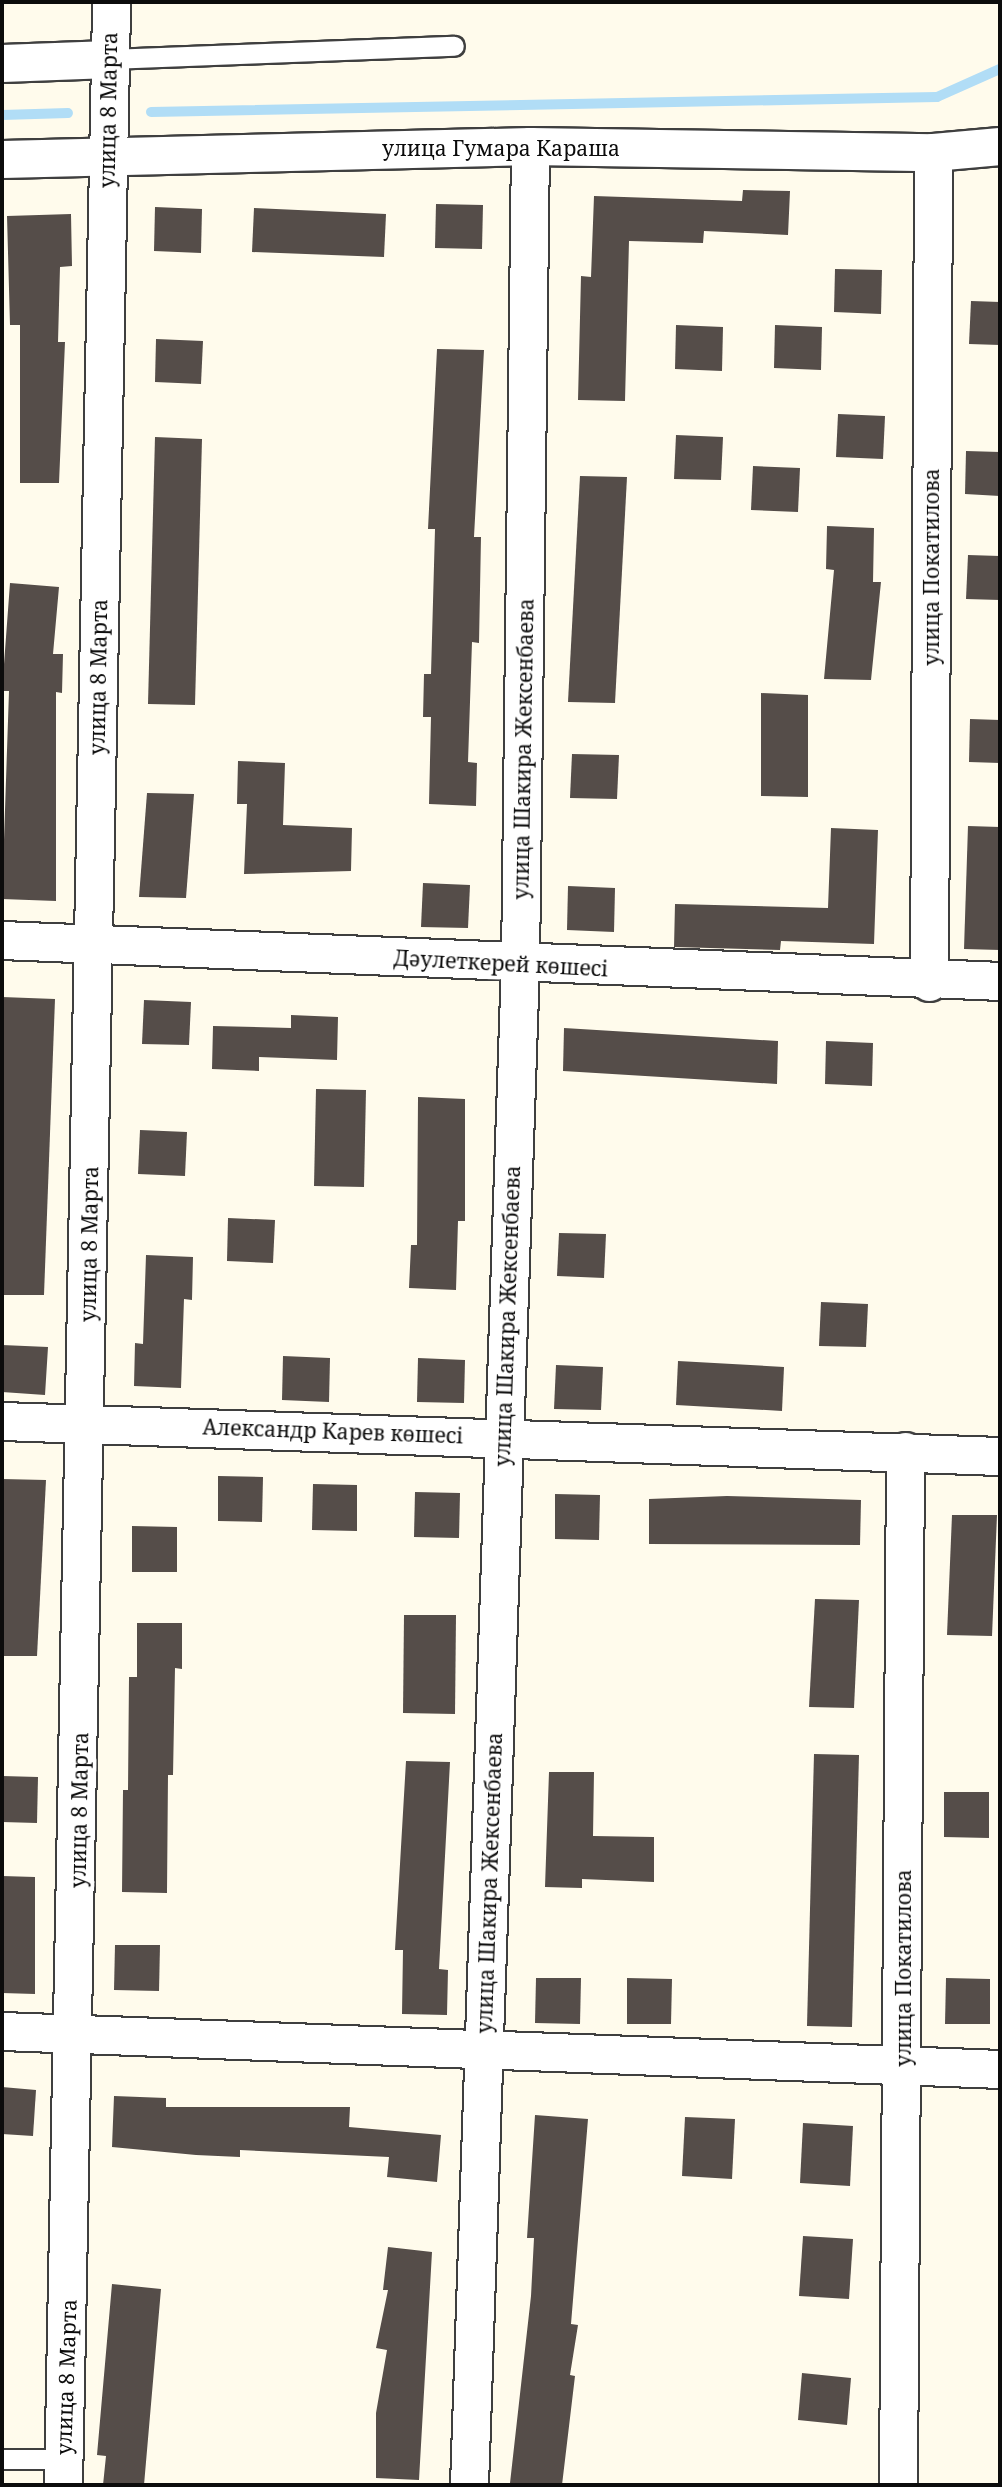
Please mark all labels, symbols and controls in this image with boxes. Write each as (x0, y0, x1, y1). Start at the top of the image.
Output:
street label: улица 8 Марта (94, 32, 122, 188)
street label: улица Гумара Караша (382, 135, 620, 161)
street label: улица Покатилова (918, 468, 944, 666)
street label: улица Шакира Жексенбаева (508, 598, 538, 900)
street label: улица 8 Марта (84, 599, 112, 755)
street label: Дәулеткерей көшесі (393, 945, 609, 981)
street label: улица Шакира Жексенбаева (489, 1165, 525, 1467)
street label: улица 8 Марта (75, 1166, 103, 1322)
street label: Александр Карев көшесі (202, 1414, 464, 1448)
street label: улица 8 Марта (65, 1732, 93, 1888)
street label: улица Шакира Жексенбаева (471, 1732, 507, 2034)
street label: улица Покатилова (890, 1869, 916, 2067)
street label: улица 8 Марта (51, 2299, 81, 2455)

